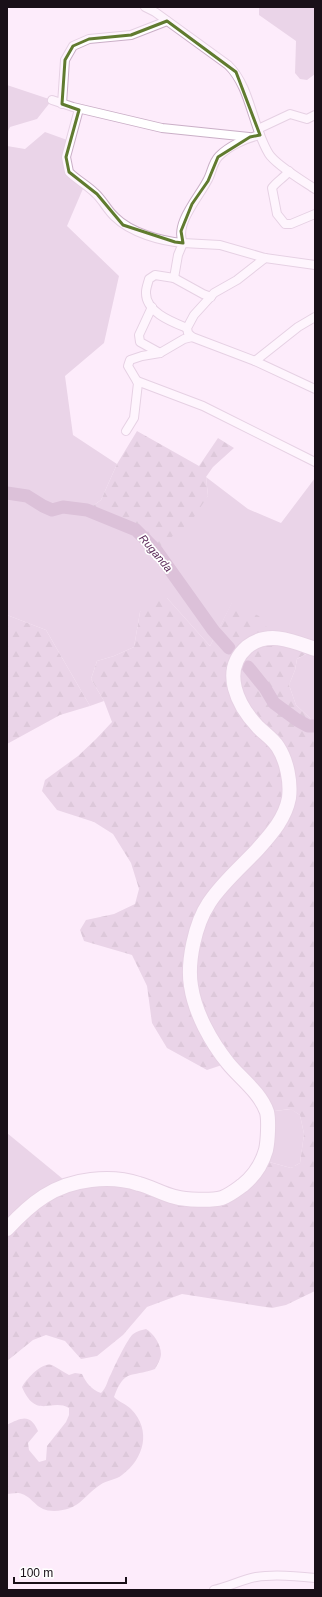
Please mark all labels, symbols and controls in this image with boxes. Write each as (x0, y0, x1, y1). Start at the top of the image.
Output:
water label: Ruganda (137, 532, 175, 574)
scale bar (14, 1559, 126, 1585)
text: 100 m (20, 1566, 53, 1580)

